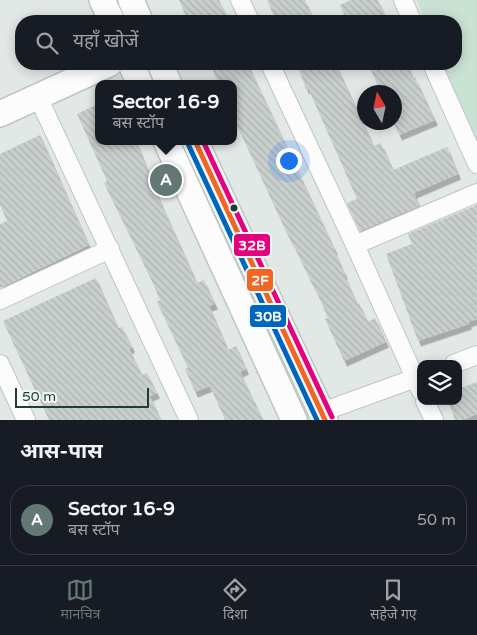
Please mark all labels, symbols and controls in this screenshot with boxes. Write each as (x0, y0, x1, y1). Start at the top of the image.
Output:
search box (15, 15, 462, 70)
icon: search (33, 29, 61, 57)
text: यहाँ खोजें (73, 30, 139, 52)
popup (95, 80, 237, 145)
north arrow (357, 85, 402, 130)
text: Sector 16-9 (112, 91, 220, 113)
text: बस स्टॉप (112, 113, 164, 133)
your location (276, 148, 302, 174)
pin: A (150, 161, 182, 199)
unlabelled marker (229, 203, 239, 213)
line badge: 32B (233, 233, 271, 257)
text: 32B (238, 237, 266, 254)
line badge: 2F (246, 268, 274, 292)
text: 2F (251, 272, 269, 289)
line badge: 30B (249, 304, 287, 328)
text: 30B (254, 308, 282, 325)
map controls (417, 360, 462, 405)
button: layers (417, 360, 462, 405)
scale bar (15, 385, 149, 408)
text: 50 m (22, 388, 56, 405)
text: आस-पास (20, 439, 103, 464)
text: Sector 16-9 (68, 498, 175, 520)
text: A (31, 510, 43, 530)
text: 50 m (417, 510, 456, 530)
text: बस स्टॉप (68, 520, 120, 540)
tab: मानचित्र (60, 576, 100, 625)
tab: दिशा (221, 576, 249, 625)
tab: सहेजे गए (370, 576, 417, 625)

